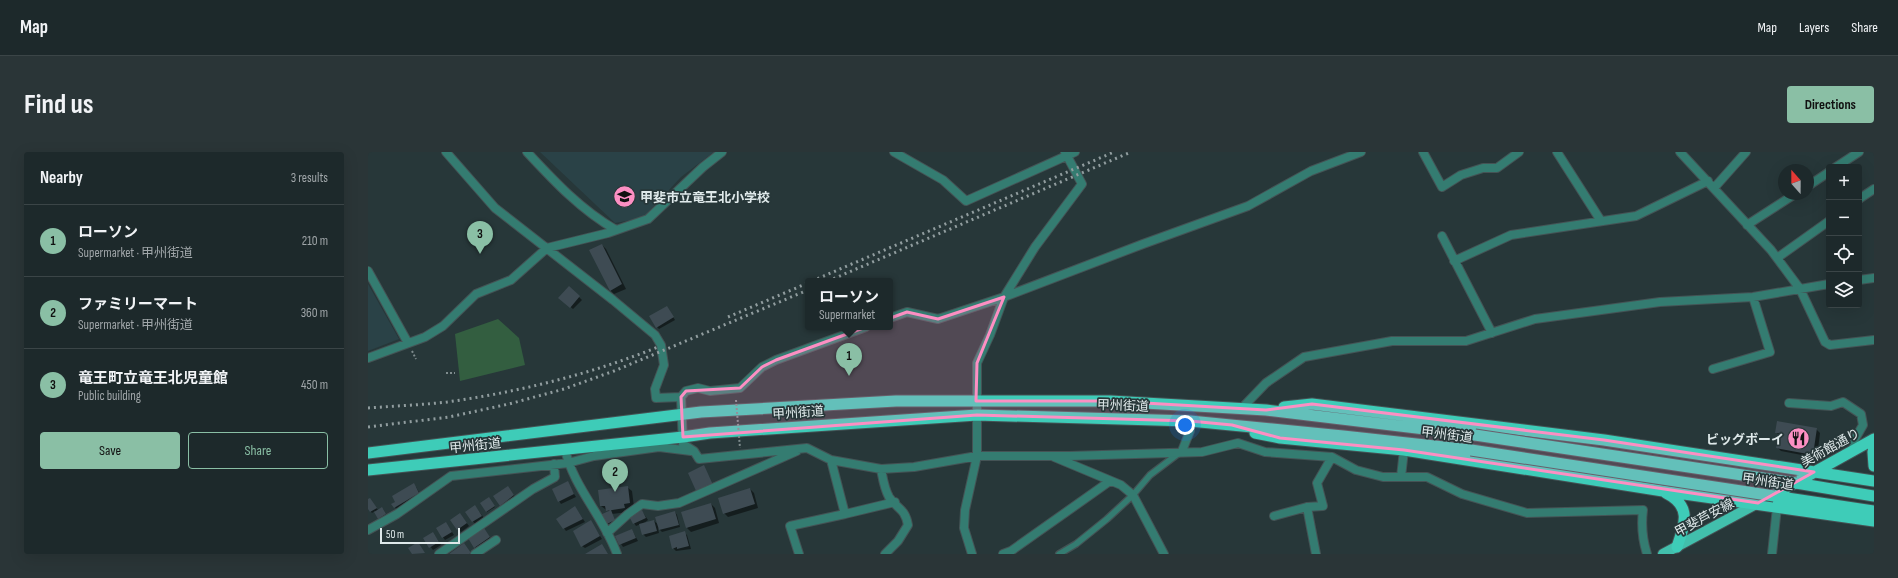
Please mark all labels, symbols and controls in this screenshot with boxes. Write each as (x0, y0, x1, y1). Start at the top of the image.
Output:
text: Map (20, 16, 48, 39)
text: Map (1757, 19, 1777, 36)
text: Layers (1799, 19, 1829, 36)
text: Share (1851, 19, 1878, 36)
button: Directions (1787, 86, 1874, 123)
text: Find us (24, 88, 93, 121)
north arrow (1778, 164, 1814, 200)
map controls (1826, 164, 1862, 308)
button: + (1826, 164, 1862, 200)
text: Nearby (40, 168, 83, 188)
text: 3 results (291, 170, 328, 186)
school or university icon: 甲斐市立竜王北小学校 (612, 184, 638, 210)
place label: 甲斐市立竜王北小学校 (640, 190, 770, 206)
button: − (1826, 200, 1862, 236)
pin: 3 (467, 221, 493, 254)
text: ローソン (78, 223, 138, 242)
text: 1 (50, 233, 56, 249)
text: 210 m (302, 233, 328, 249)
button: locate (1826, 236, 1862, 272)
text: Supermarket · 甲州街道 (78, 245, 193, 261)
button: layers (1826, 272, 1862, 308)
popup (805, 278, 893, 330)
text: ローソン (819, 288, 879, 307)
text: ファミリーマート (78, 295, 198, 314)
text: 2 (50, 305, 56, 321)
text: 360 m (301, 305, 328, 321)
text: Supermarket (819, 307, 875, 323)
text: Supermarket · 甲州街道 (78, 317, 193, 333)
pin: 1 (836, 343, 862, 376)
text: 竜王町立竜王北児童館 (78, 369, 228, 388)
text: 3 (50, 377, 56, 393)
text: 450 m (301, 377, 328, 393)
text: Public building (78, 388, 141, 404)
street label: 甲州街道 (1097, 397, 1149, 415)
street label: 甲州街道 (772, 403, 825, 423)
your location (1175, 415, 1195, 435)
street label: 甲州街道 (1420, 424, 1474, 446)
street label: 美術館通り (1798, 425, 1863, 471)
restaurant icon: ビッグボーイ (1786, 426, 1812, 452)
button: Save (40, 432, 180, 469)
button: Share (188, 432, 328, 469)
place label: ビッグボーイ (1706, 432, 1784, 448)
street label: 甲州街道 (448, 435, 502, 457)
pin: 2 (602, 459, 628, 492)
street label: 甲州街道 (1741, 470, 1795, 494)
street label: 甲斐芦安線 (1672, 496, 1737, 540)
scale bar (380, 526, 460, 545)
text: 50 m (386, 528, 404, 541)

